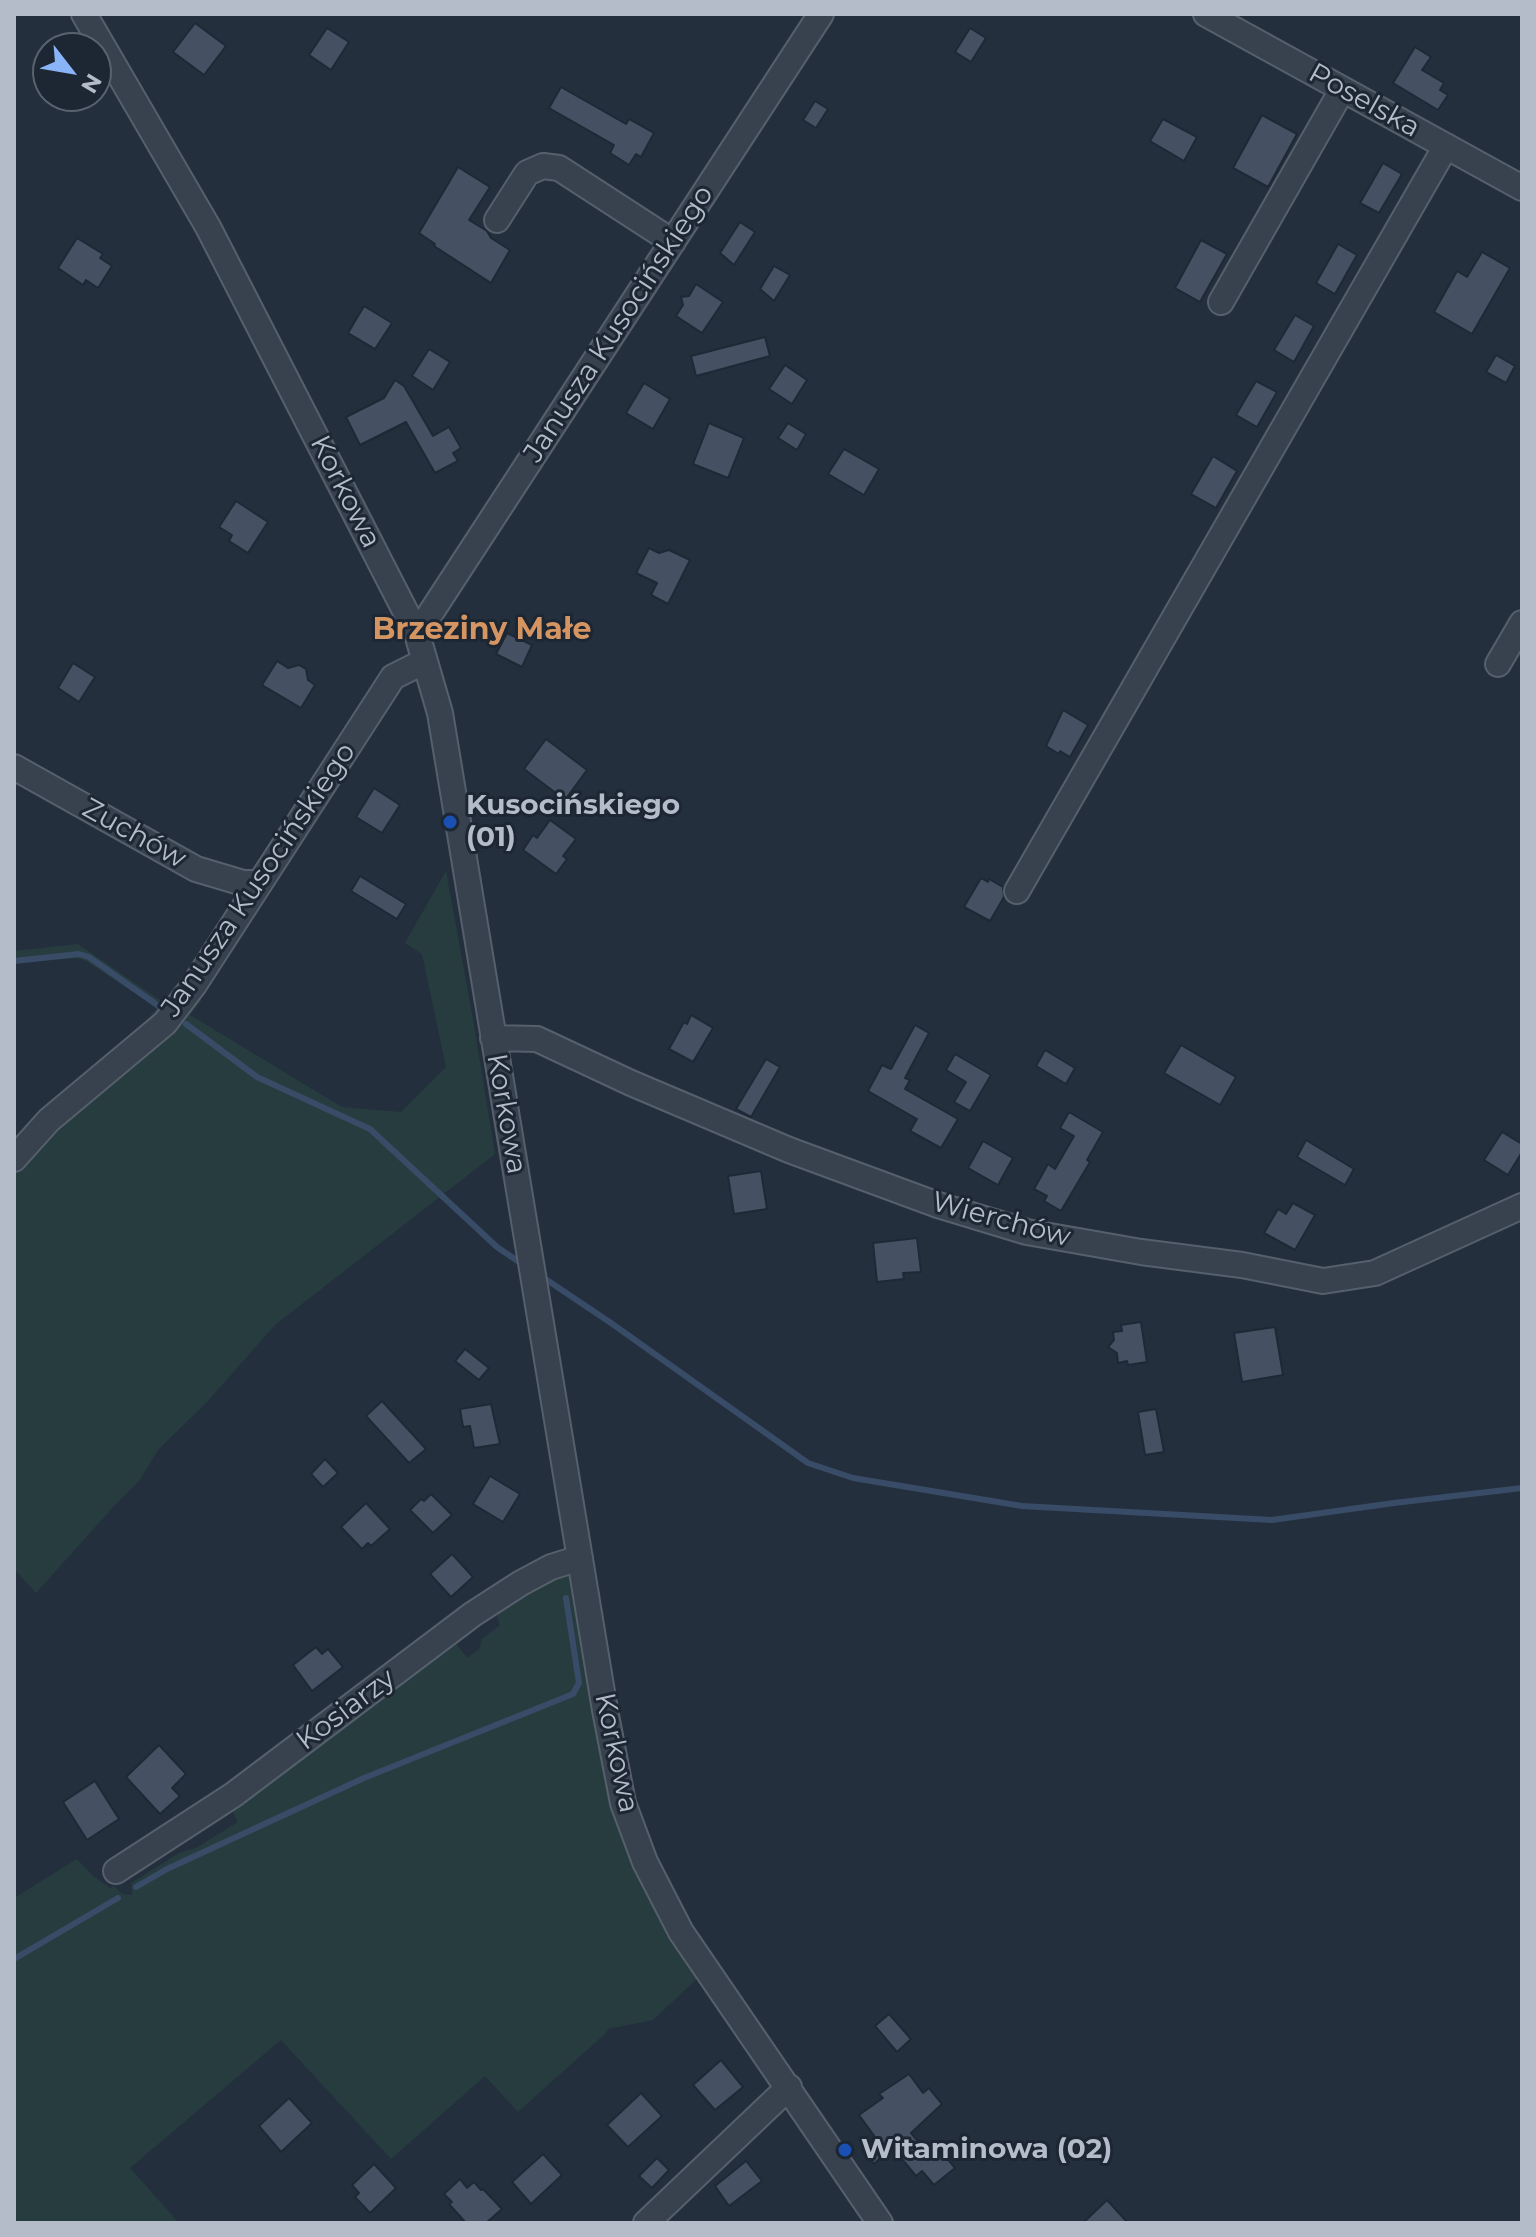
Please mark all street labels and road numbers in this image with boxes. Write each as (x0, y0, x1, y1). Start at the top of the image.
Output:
street label: Poselska (1302, 57, 1426, 145)
street label: Janusza Kusocińskiego (517, 179, 721, 469)
street label: Korkowa (302, 430, 388, 554)
street label: Janusza Kusocińskiego (155, 737, 363, 1023)
street label: Zuchów (76, 792, 192, 876)
street label: Korkowa (479, 1051, 533, 1177)
street label: Wierchów (928, 1185, 1074, 1255)
street label: Kosiarzy (290, 1662, 402, 1758)
street label: Korkowa (587, 1690, 645, 1816)

